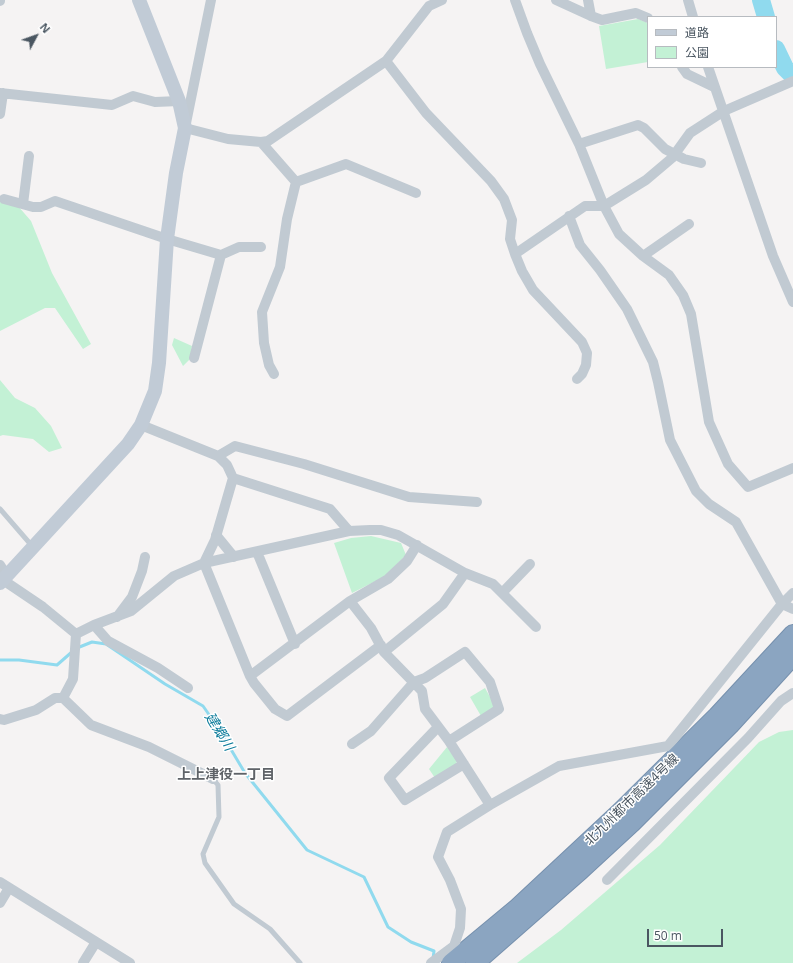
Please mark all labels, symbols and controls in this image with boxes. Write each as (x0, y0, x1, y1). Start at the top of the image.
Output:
north arrow (16, 16, 56, 56)
legend (647, 16, 777, 68)
text: N (37, 19, 54, 36)
text: 道路 (685, 24, 709, 41)
text: 公園 (685, 44, 709, 61)
water label: 建郷川 (201, 710, 237, 754)
street label: 北九州都市高速4号線 (582, 751, 682, 849)
district label: 上上津役一丁目 (177, 767, 275, 783)
scale bar (649, 921, 725, 947)
text: 50 m (654, 927, 682, 944)

